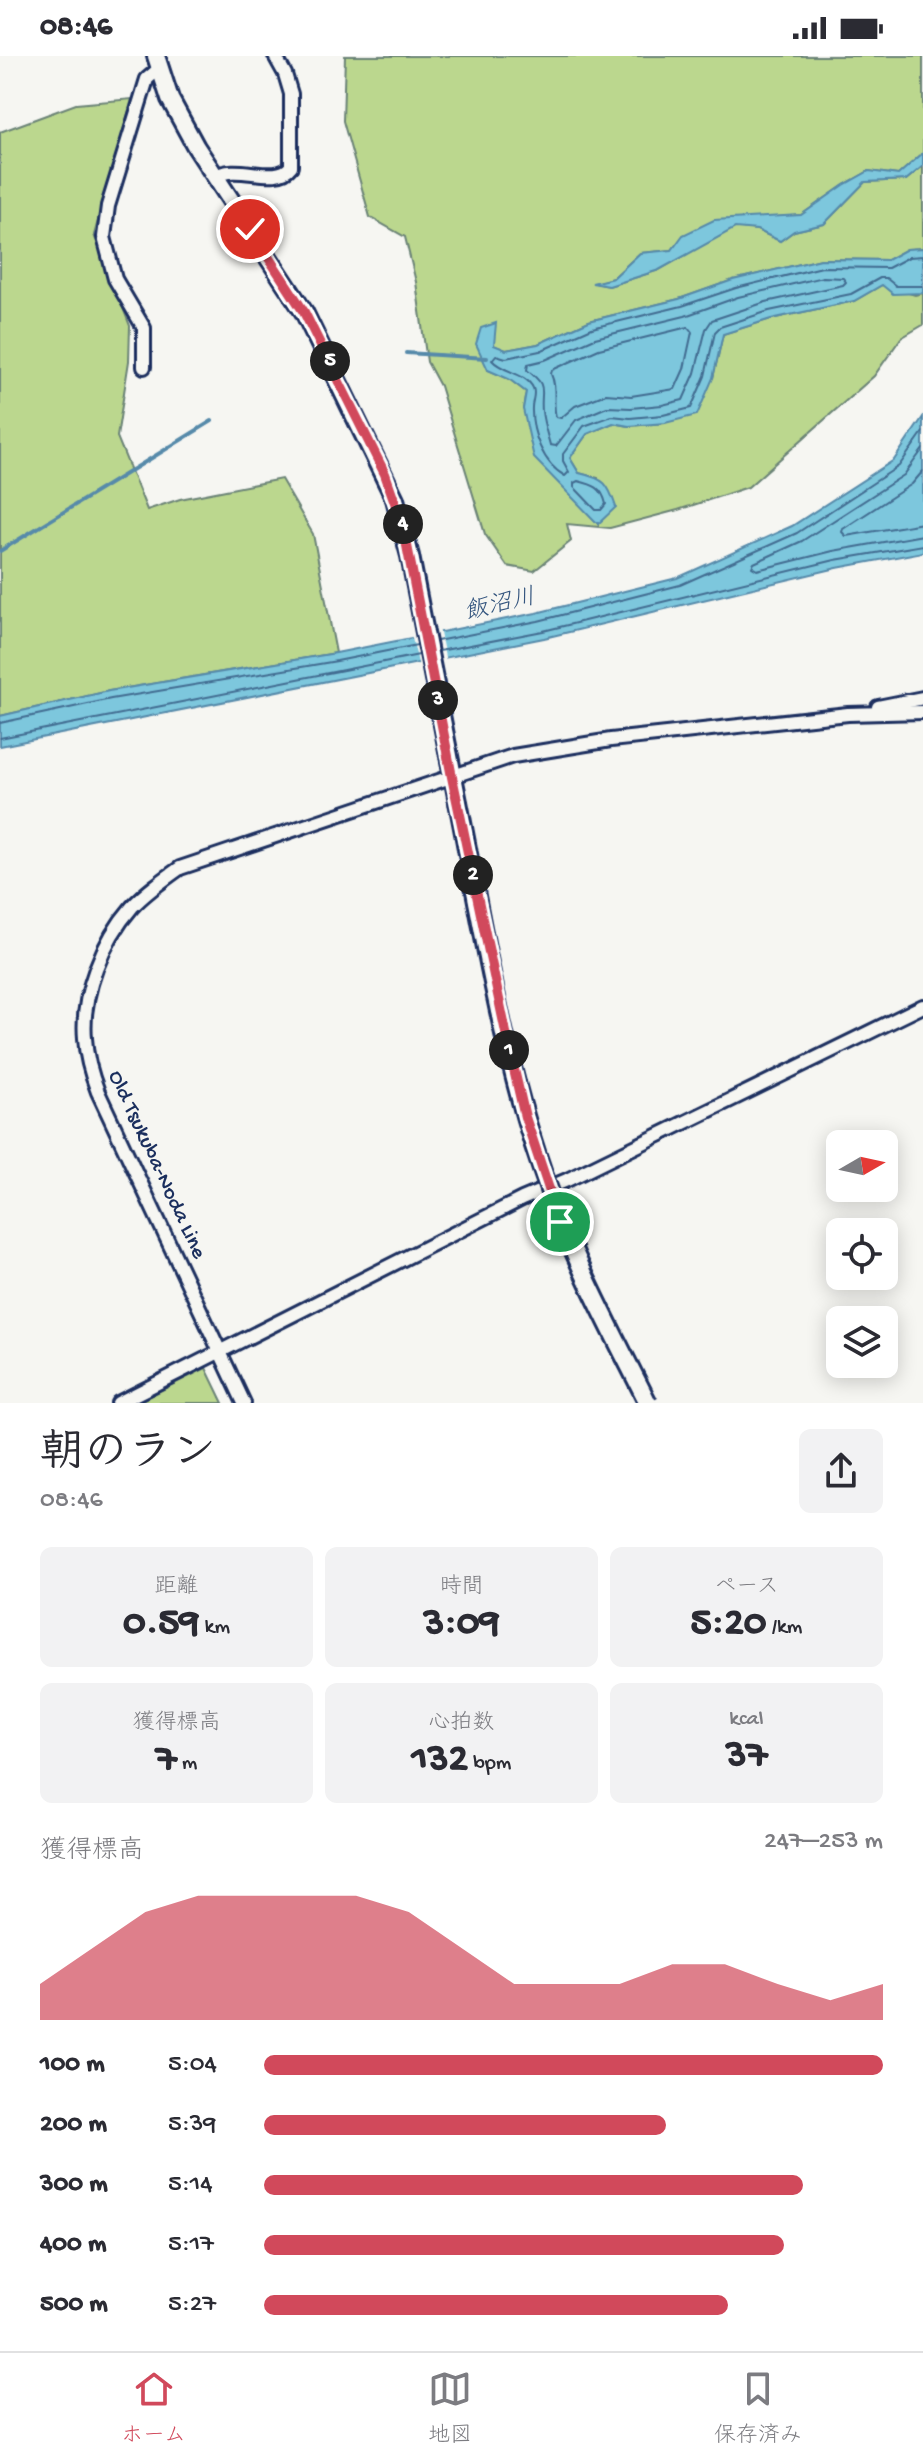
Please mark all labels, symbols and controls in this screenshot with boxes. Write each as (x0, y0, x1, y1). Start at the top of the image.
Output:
text: 08:46 (40, 11, 112, 46)
pin (216, 195, 284, 263)
icon: check (228, 207, 272, 251)
pin: 5 (310, 341, 350, 381)
text: 5 (324, 348, 336, 374)
pin: 4 (383, 504, 423, 544)
text: 4 (398, 511, 408, 537)
water label: 飯沼川 (461, 583, 538, 628)
pin: 3 (418, 680, 458, 720)
text: 3 (432, 687, 444, 713)
pin: 2 (453, 855, 493, 895)
text: 2 (468, 862, 478, 888)
pin: 1 (489, 1030, 529, 1070)
text: 1 (505, 1037, 513, 1063)
street label: Old Tsukuba-Noda Line (101, 1067, 211, 1264)
north arrow (826, 1130, 898, 1202)
map controls (826, 1130, 898, 1378)
pin (526, 1188, 594, 1256)
icon: arrive (538, 1200, 582, 1244)
button: locate (826, 1218, 898, 1290)
button: layers (826, 1306, 898, 1378)
button: share (799, 1429, 883, 1513)
text: 朝のラン (40, 1430, 216, 1482)
text: 08:46 (40, 1486, 103, 1517)
text: 距離 (154, 1575, 199, 1601)
text: 時間 (439, 1575, 484, 1601)
text: ペース (714, 1575, 779, 1601)
text: 0.59 (123, 1601, 199, 1648)
text: 3:09 (423, 1601, 500, 1648)
text: 5:20 (691, 1601, 767, 1648)
text: km (199, 1615, 230, 1641)
text: /km (767, 1615, 802, 1641)
text: kcal (729, 1707, 764, 1733)
text: 獲得標高 (132, 1711, 221, 1737)
text: 心拍数 (428, 1711, 495, 1737)
text: 37 (726, 1733, 767, 1780)
text: 7 (156, 1737, 176, 1784)
text: 132 (412, 1737, 468, 1784)
text: m (176, 1751, 197, 1777)
text: bpm (468, 1751, 511, 1777)
text: 247–253 m (764, 1827, 883, 1858)
text: 獲得標高 (40, 1837, 144, 1868)
text: 100 m (40, 2050, 105, 2081)
text: 5:04 (168, 2050, 217, 2081)
text: 200 m (40, 2110, 107, 2141)
text: 5:39 (168, 2110, 216, 2141)
text: 300 m (40, 2170, 108, 2201)
text: 5:14 (168, 2170, 213, 2201)
text: 400 m (40, 2230, 106, 2261)
text: 5:17 (168, 2230, 214, 2261)
text: 500 m (40, 2290, 108, 2321)
text: 5:27 (168, 2290, 216, 2321)
tab: ホーム (121, 2367, 186, 2450)
tab: 地図 (428, 2367, 472, 2450)
tab: 保存済み (714, 2367, 802, 2450)

